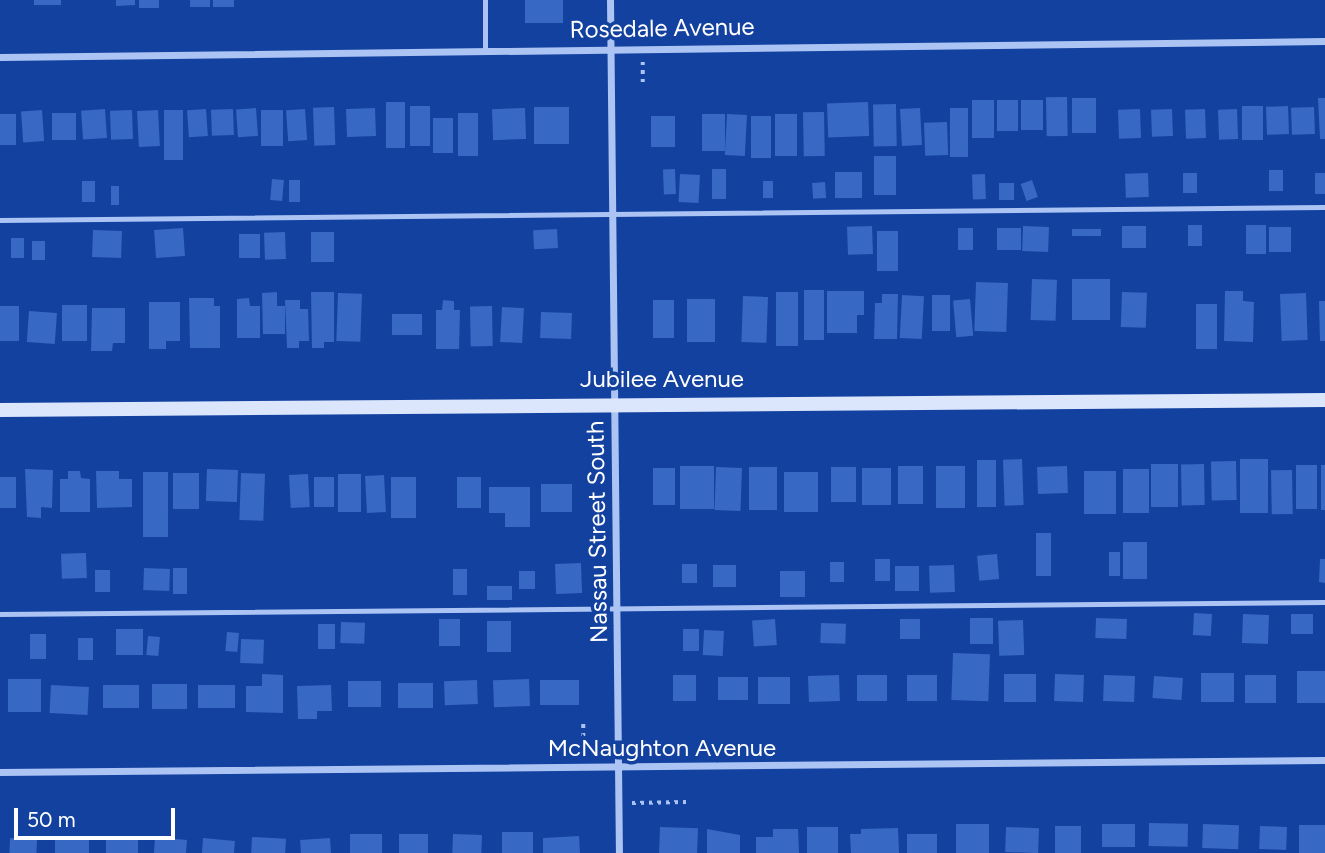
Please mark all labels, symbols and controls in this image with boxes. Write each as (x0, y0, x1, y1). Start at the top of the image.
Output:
street label: Rosedale Avenue (569, 12, 755, 44)
street label: Jubilee Avenue (580, 365, 744, 393)
street label: Nassau Street South (581, 421, 613, 643)
street label: McNaughton Avenue (548, 734, 776, 762)
scale bar (18, 794, 178, 838)
text: 50 m (27, 807, 76, 832)

